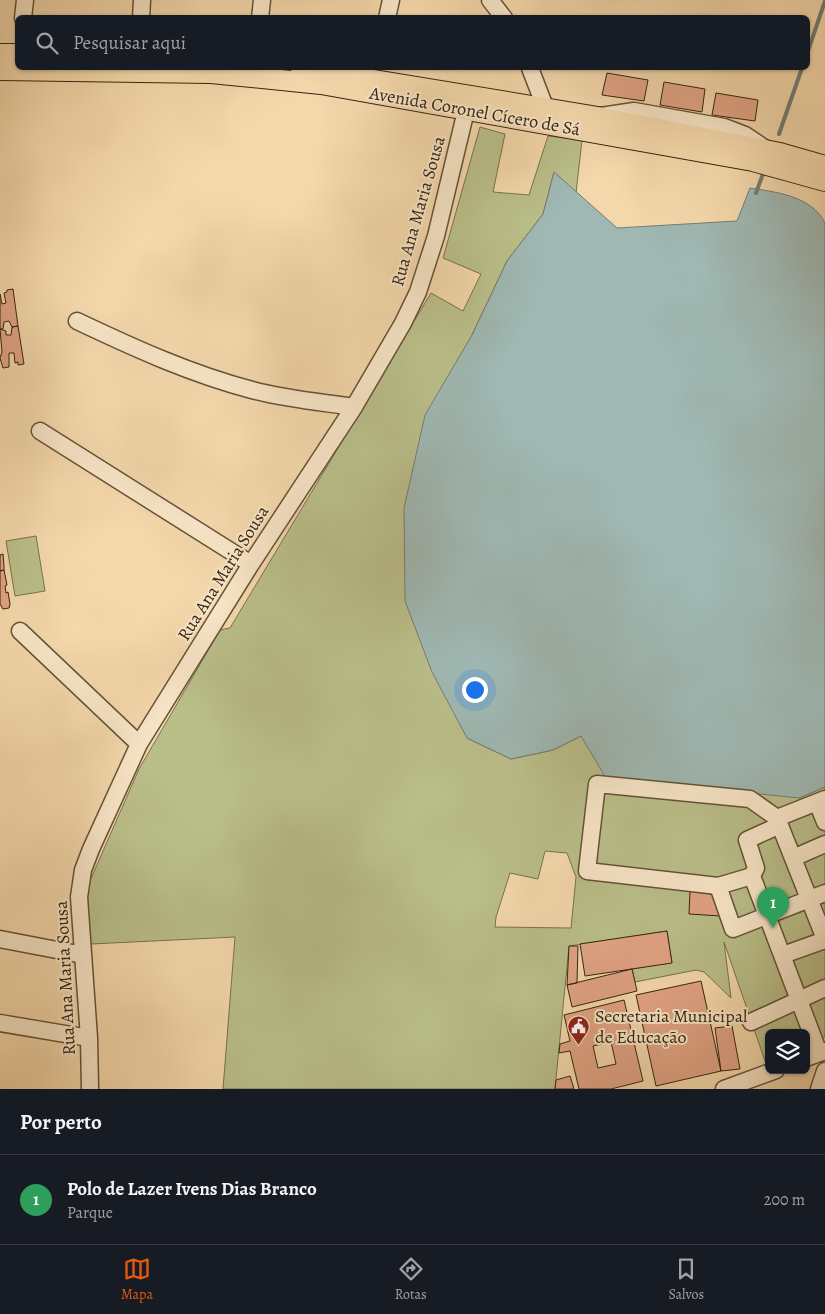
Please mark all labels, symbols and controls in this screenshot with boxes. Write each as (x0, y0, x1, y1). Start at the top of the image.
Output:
search box (15, 15, 810, 70)
icon: search (33, 29, 61, 57)
text: Pesquisar aqui (73, 30, 186, 56)
street label: Avenida Coronel Cícero de Sá (367, 80, 583, 141)
street label: Rua Ana Maria Sousa (385, 133, 451, 289)
street label: Rua Ana Maria Sousa (172, 500, 275, 645)
your location (462, 677, 488, 703)
pin: 1 (757, 887, 789, 928)
street label: Rua Ana Maria Sousa (49, 899, 81, 1056)
place label: Secretaria Municipal de Educação (595, 1004, 748, 1049)
public building icon: Secretaria Municipal de Educação (567, 1014, 591, 1045)
map controls (765, 1029, 810, 1074)
button: layers (765, 1029, 810, 1074)
text: Por perto (20, 1108, 102, 1136)
text: Polo de Lazer Ivens Dias Branco (67, 1176, 317, 1202)
text: 1 (33, 1189, 39, 1211)
text: 200 m (764, 1189, 805, 1211)
text: Parque (67, 1202, 113, 1224)
tab: Mapa (121, 1255, 153, 1304)
tab: Rotas (395, 1255, 427, 1304)
tab: Salvos (668, 1255, 704, 1304)

